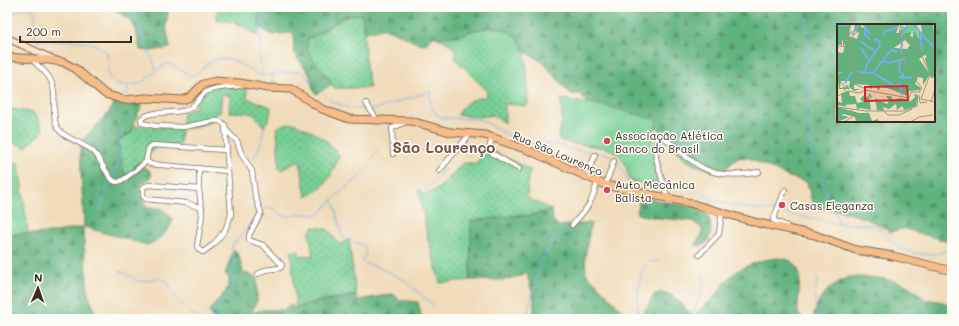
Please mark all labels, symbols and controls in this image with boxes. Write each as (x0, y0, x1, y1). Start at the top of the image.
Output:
scale bar (20, 18, 131, 44)
text: 200 m (26, 23, 61, 39)
inset map (837, 24, 935, 122)
street label: Rua São Lourenço (511, 127, 606, 179)
place label: Associação Atlética Banco do Brasil (615, 128, 724, 156)
marker: Associação Atlética Banco do Brasil (602, 136, 612, 146)
district label: São Lourenço (393, 137, 495, 157)
place label: Auto Mecânica Balista (615, 177, 695, 205)
marker: Auto Mecânica Balista (602, 185, 612, 195)
place label: Casas Eleganza (790, 198, 874, 213)
marker: Casas Eleganza (777, 200, 787, 210)
north arrow (18, 268, 58, 308)
text: N (34, 270, 43, 285)

